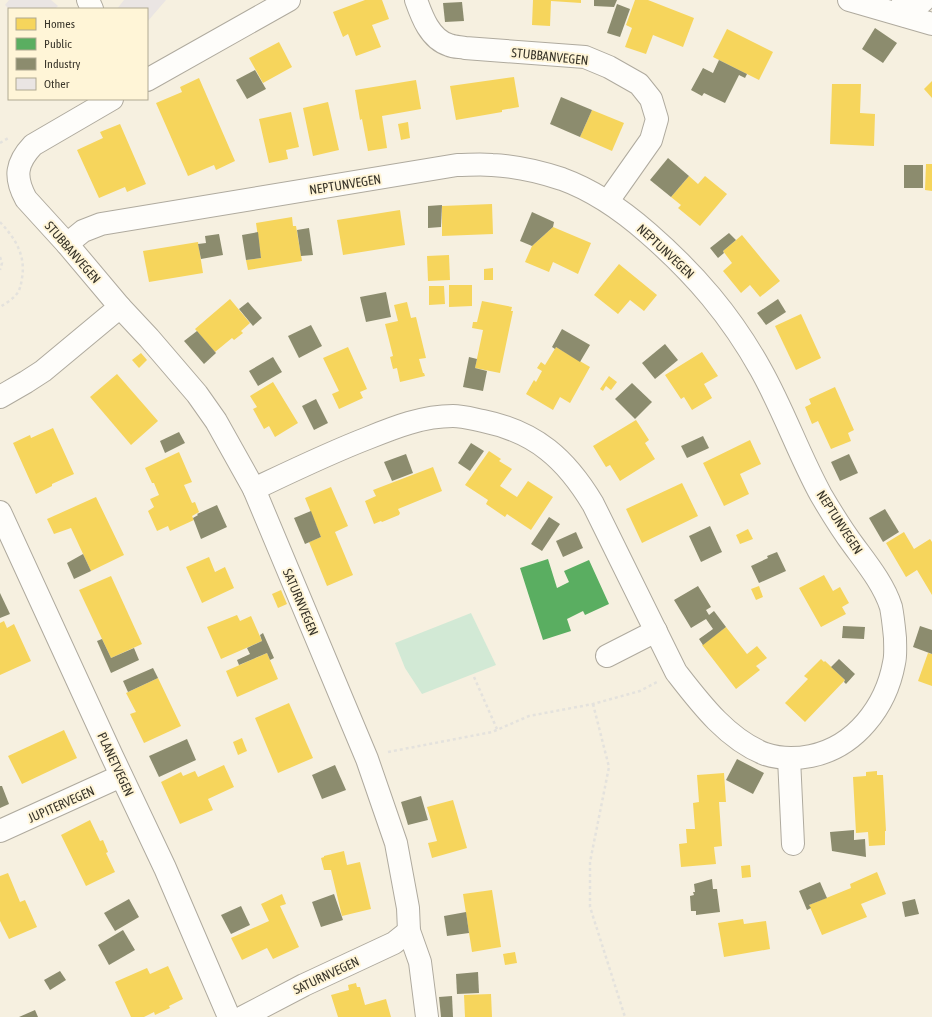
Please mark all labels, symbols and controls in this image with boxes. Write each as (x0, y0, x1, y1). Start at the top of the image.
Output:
legend (8, 8, 148, 100)
text: Homes (44, 17, 75, 31)
text: Public (44, 37, 72, 51)
street label: STUBBANVEGEN (511, 45, 589, 68)
text: Industry (44, 57, 81, 71)
text: Other (44, 77, 70, 91)
street label: NEPTUNVEGEN (308, 171, 382, 198)
street label: STUBBANVEGEN (42, 218, 104, 286)
street label: NEPTUNVEGEN (634, 221, 697, 282)
street label: NEPTUNVEGEN (814, 488, 866, 557)
street label: SATURNVEGEN (280, 567, 321, 638)
street label: PLANETVEGEN (94, 730, 137, 799)
street label: JUPITERVEGEN (26, 783, 97, 826)
street label: SATURNVEGEN (291, 954, 361, 997)

